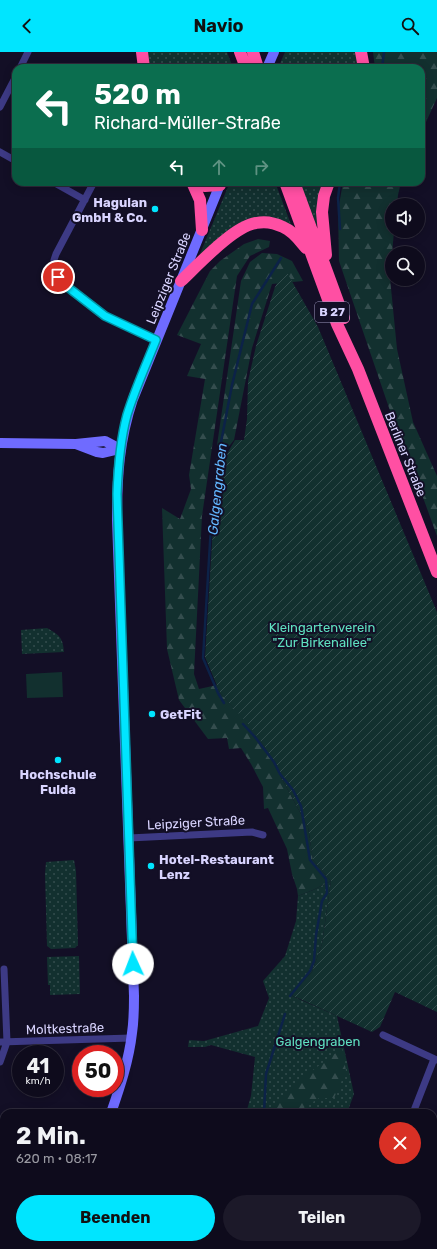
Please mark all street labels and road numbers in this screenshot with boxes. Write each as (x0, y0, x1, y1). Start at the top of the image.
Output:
street label: Leipziger Straße (143, 230, 195, 327)
road number: B 27 (315, 302, 349, 322)
street label: Berliner Straße (382, 410, 429, 499)
street label: Leipziger Straße (147, 812, 245, 834)
street label: Moltkestraße (26, 1020, 104, 1037)

